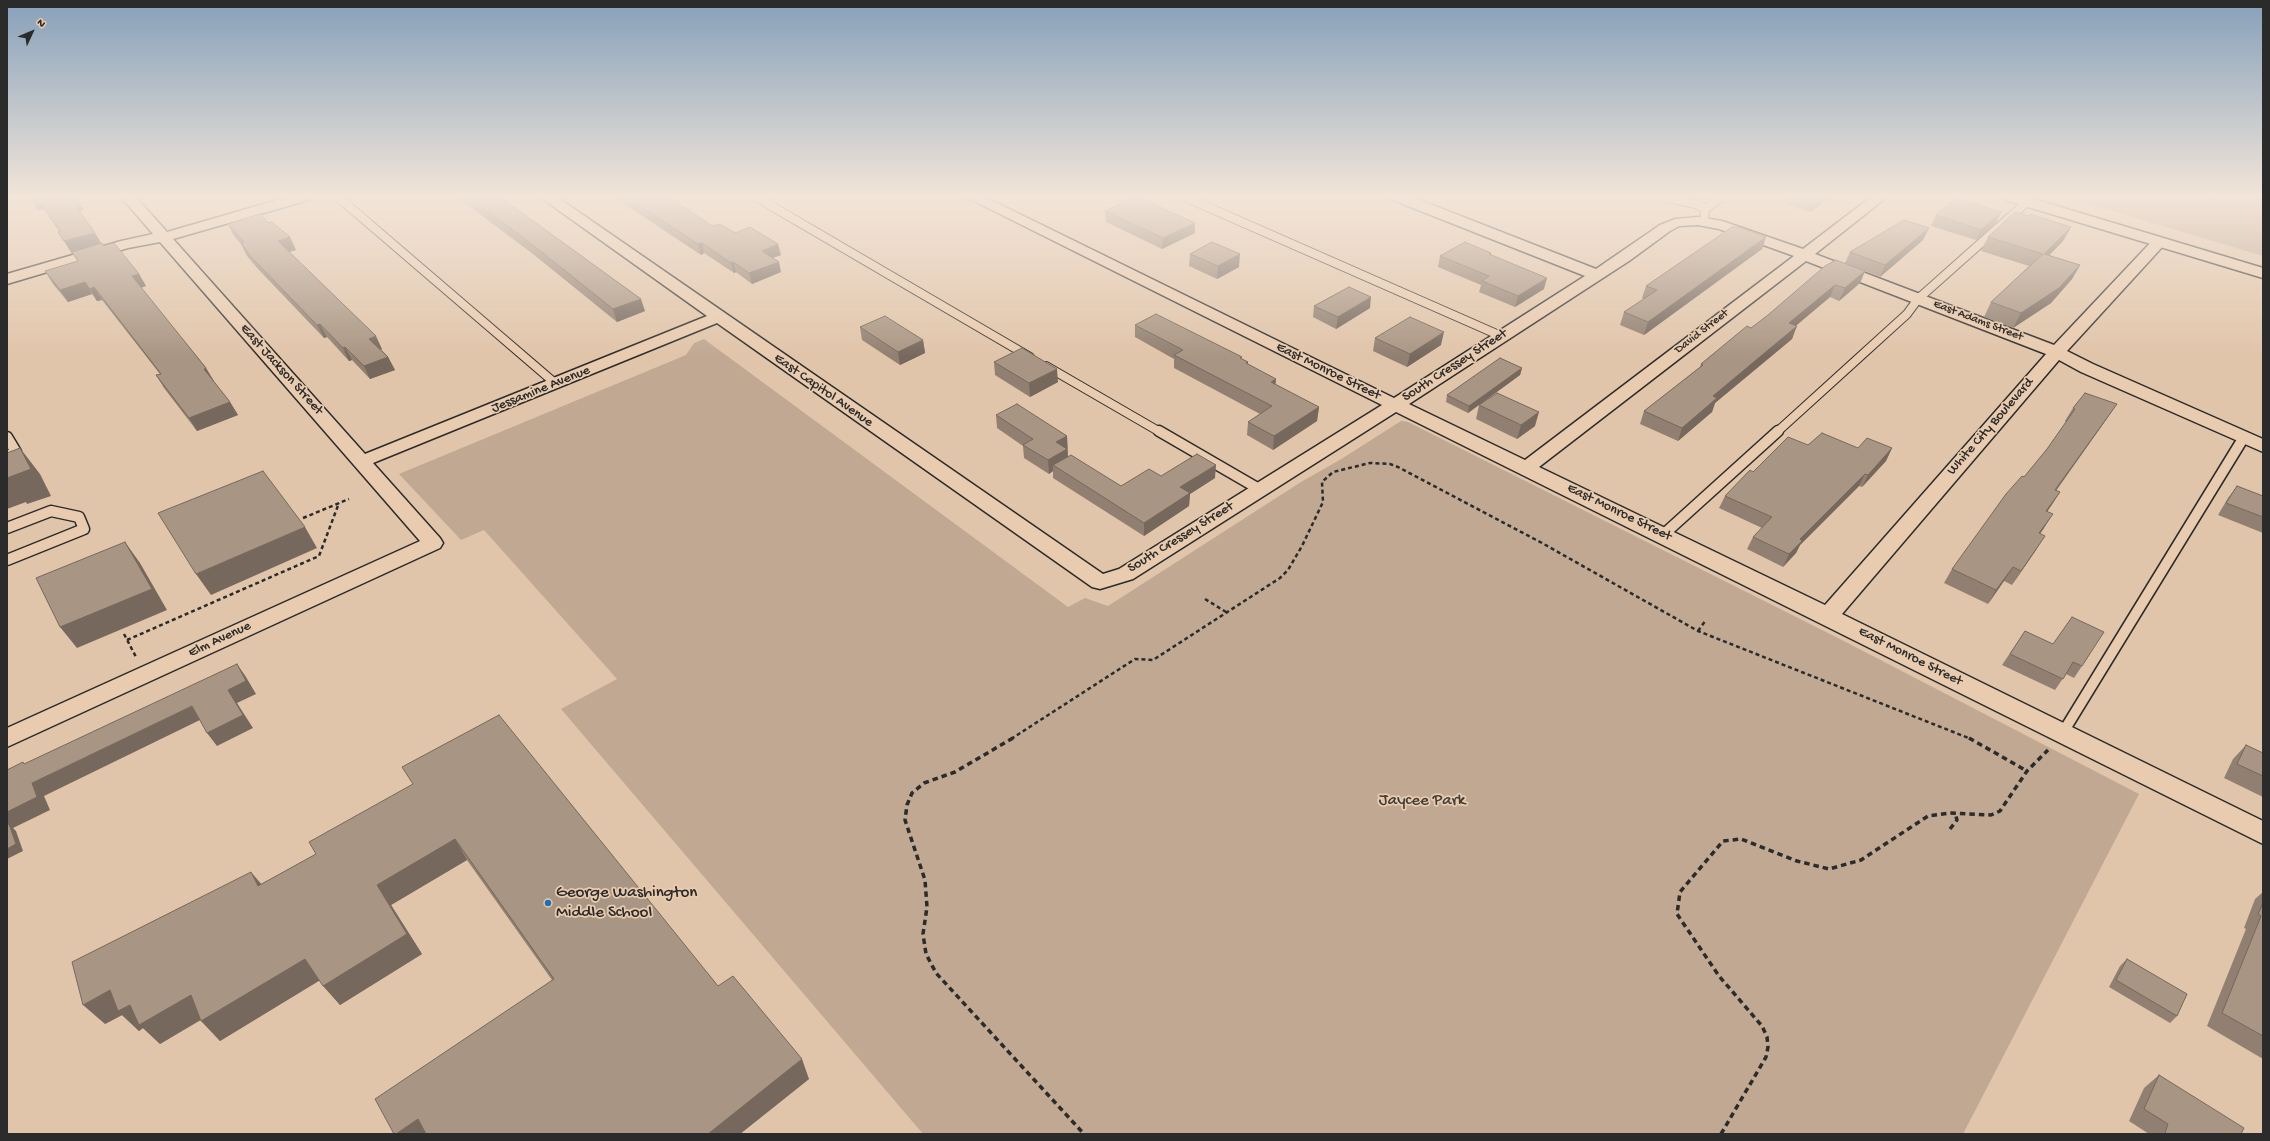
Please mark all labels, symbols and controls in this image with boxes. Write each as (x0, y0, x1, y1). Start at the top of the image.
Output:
north arrow (12, 12, 52, 52)
text: N (34, 17, 47, 30)
street label: East Adams Street (1931, 297, 2025, 345)
street label: David Street (1672, 307, 1732, 357)
street label: East Jackson Street (236, 321, 326, 419)
street label: South Cressey Street (1399, 326, 1511, 406)
street label: East Monroe Street (1273, 339, 1383, 405)
street label: East Capitol Avenue (770, 350, 876, 432)
street label: Jessamine Avenue (489, 363, 593, 417)
street label: White City Boulevard (1944, 375, 2038, 479)
street label: East Monroe Street (1564, 480, 1674, 546)
street label: South Cressey Street (1125, 499, 1237, 577)
street label: Elm Avenue (186, 618, 254, 662)
street label: East Monroe Street (1855, 624, 1965, 690)
park label: Jaycee Park (1379, 791, 1465, 811)
place label: George Washington Middle School (556, 883, 697, 923)
marker: George Washington Middle School (543, 898, 553, 908)

